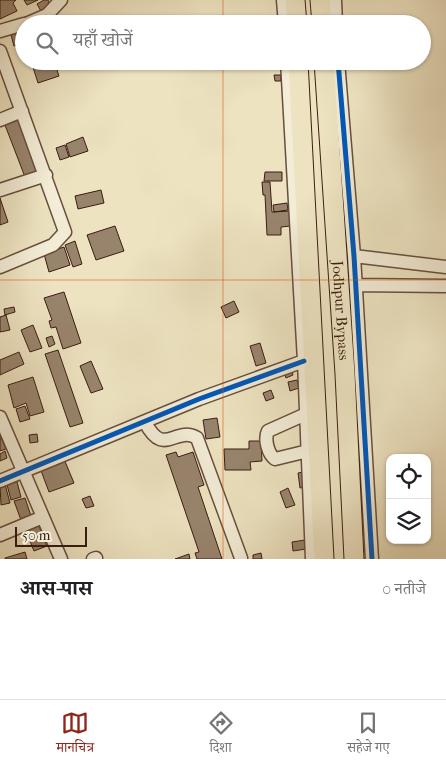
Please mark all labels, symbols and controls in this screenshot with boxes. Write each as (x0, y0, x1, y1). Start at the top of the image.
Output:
search box (15, 15, 431, 70)
icon: search (33, 29, 61, 57)
text: यहाँ खोजें (73, 29, 133, 51)
street label: Jodhpur Bypass (328, 259, 353, 361)
map controls (386, 454, 431, 544)
button: locate (386, 454, 431, 499)
button: layers (386, 499, 431, 544)
scale bar (15, 524, 88, 547)
text: 50 m (22, 527, 50, 544)
text: आस-पास (20, 576, 92, 600)
text: 0 नतीजे (382, 579, 426, 598)
tab: मानचित्र (56, 709, 94, 761)
tab: दिशा (207, 709, 235, 761)
tab: सहेजे गए (347, 709, 390, 761)

